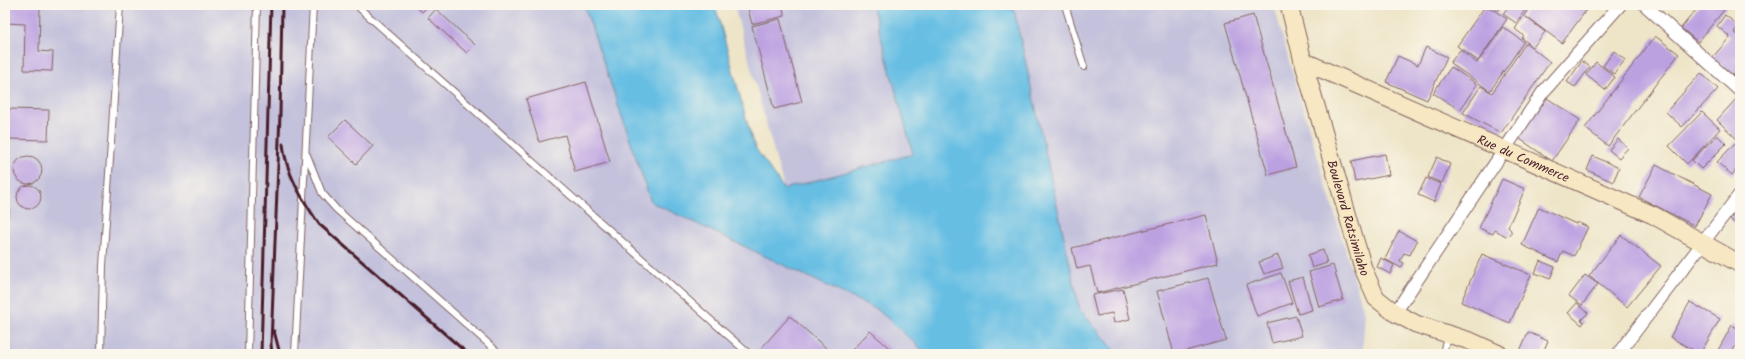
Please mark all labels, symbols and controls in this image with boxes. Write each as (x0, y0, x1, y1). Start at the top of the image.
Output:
street label: Rue du Commerce (1473, 130, 1573, 189)
street label: Boulevard Ratsimilaho (1320, 158, 1374, 280)

